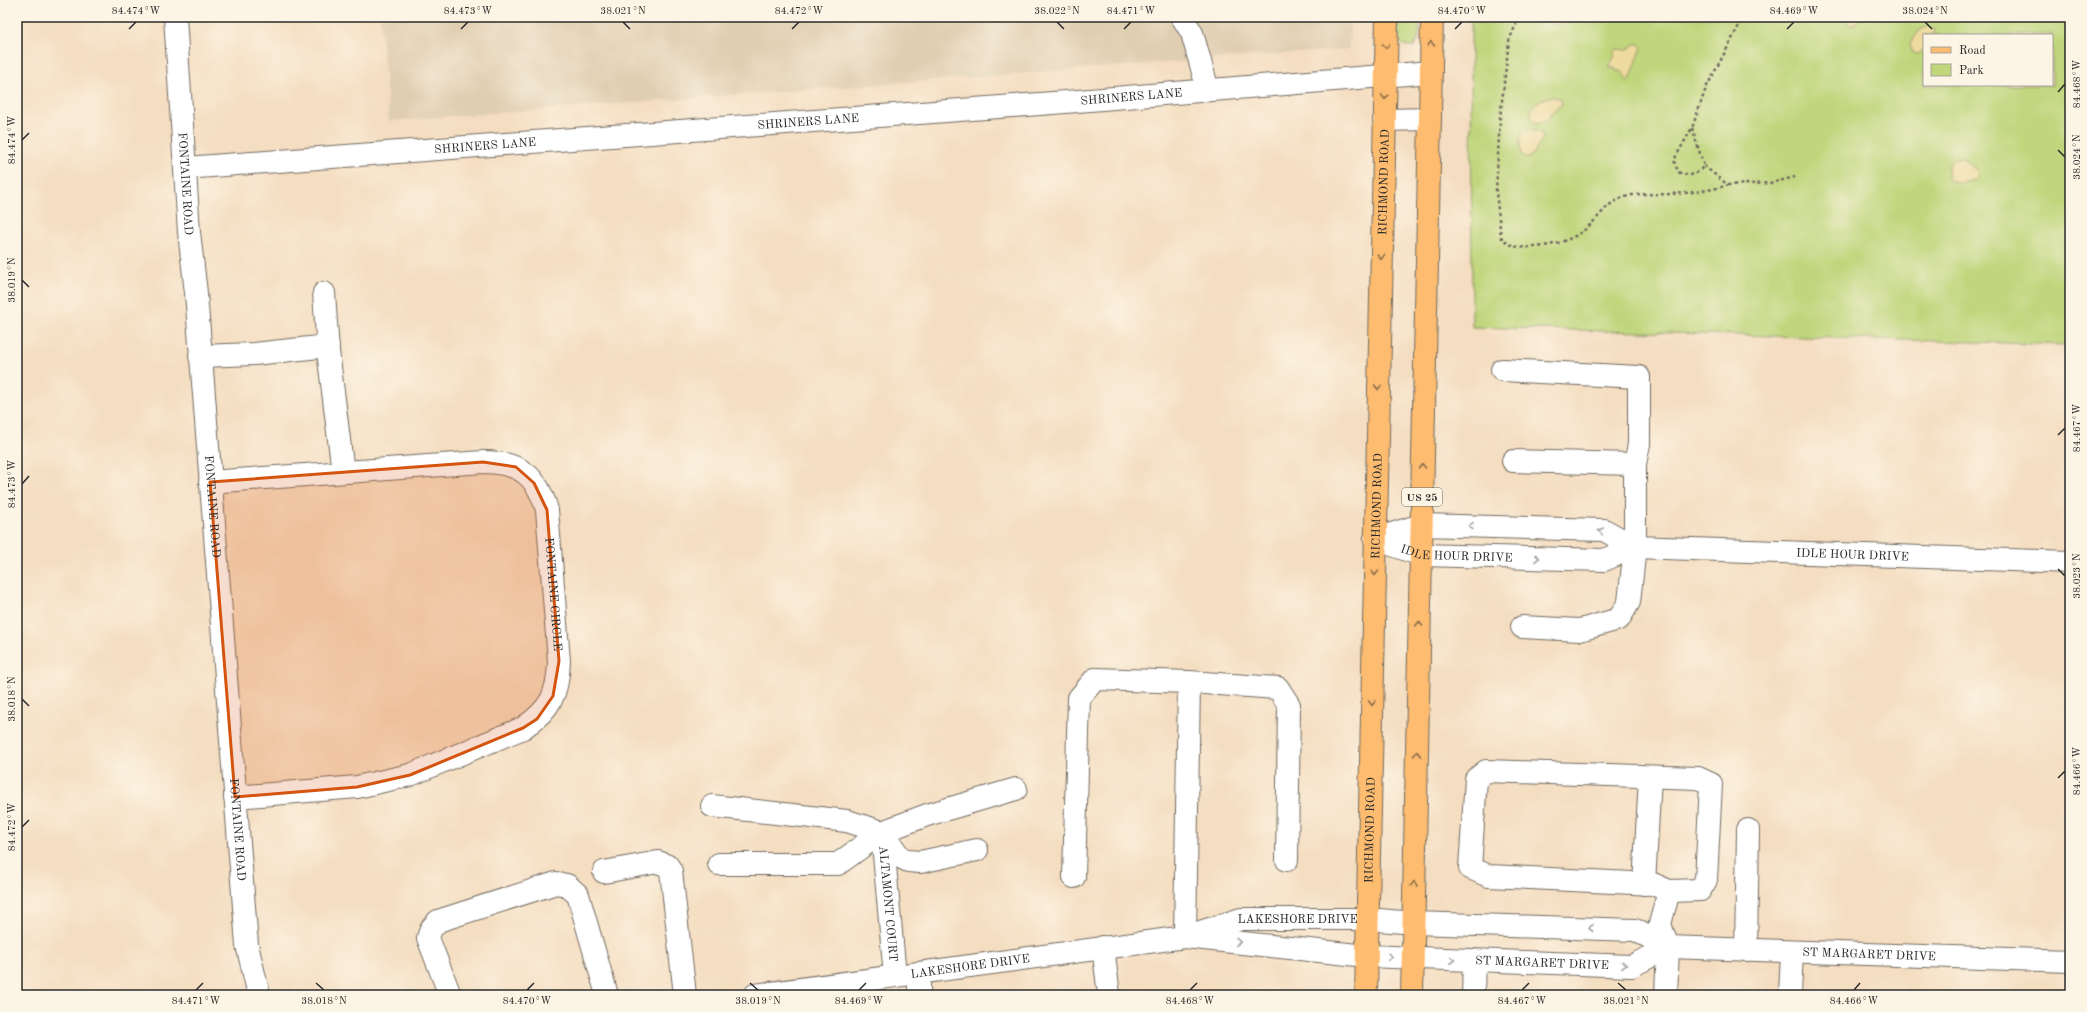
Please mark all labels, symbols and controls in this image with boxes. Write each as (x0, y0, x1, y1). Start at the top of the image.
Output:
text: 84.474°W (112, 6, 160, 16)
text: 84.473°W (444, 6, 492, 16)
text: 38.021°N (600, 6, 646, 16)
text: 84.472°W (775, 6, 823, 16)
text: 38.022°N (1034, 6, 1080, 16)
text: 84.471°W (1107, 6, 1155, 16)
text: 84.470°W (1438, 6, 1486, 16)
text: 84.469°W (1770, 6, 1818, 16)
text: 38.024°N (1902, 6, 1948, 16)
legend (1923, 34, 2053, 86)
one-way arrow (1427, 41, 1436, 47)
one-way arrow (1382, 43, 1390, 49)
text: Road (1959, 45, 1986, 57)
text: 84.468°W (2072, 60, 2082, 108)
text: Park (1959, 65, 1984, 77)
street label: SHRINERS LANE (1080, 87, 1183, 108)
one-way arrow (1381, 94, 1389, 100)
street label: SHRINERS LANE (757, 113, 860, 132)
text: 84.474°W (7, 116, 17, 164)
street label: RICHMOND ROAD (1377, 129, 1392, 235)
street label: FONTAINE ROAD (176, 132, 194, 236)
text: 38.024°N (2072, 134, 2082, 180)
street label: SHRINERS LANE (434, 137, 537, 156)
one-way arrow (1377, 254, 1385, 260)
text: 38.019°N (7, 257, 17, 303)
one-way arrow (1374, 384, 1382, 390)
text: 84.467°W (2072, 404, 2082, 452)
street label: RICHMOND ROAD (1370, 453, 1385, 559)
street label: FONTAINE ROAD (202, 455, 222, 558)
text: 84.473°W (7, 460, 17, 508)
one-way arrow (1418, 463, 1427, 469)
road number: US 25 (1402, 488, 1442, 506)
one-way arrow (1468, 522, 1474, 530)
one-way arrow (1597, 527, 1604, 536)
street label: FONTAINE CIRCLE (542, 537, 563, 651)
street label: IDLE HOUR DRIVE (1399, 543, 1513, 565)
street label: IDLE HOUR DRIVE (1796, 548, 1909, 563)
text: 38.023°N (2072, 553, 2082, 599)
one-way arrow (1534, 554, 1540, 563)
one-way arrow (1370, 570, 1379, 576)
one-way arrow (1415, 621, 1424, 627)
text: 38.018°N (7, 676, 17, 722)
one-way arrow (1368, 700, 1376, 706)
text: 84.466°W (2072, 747, 2082, 795)
one-way arrow (1413, 751, 1421, 757)
street label: RICHMOND ROAD (1363, 777, 1378, 883)
street label: FONTAINE ROAD (227, 778, 247, 881)
text: 84.472°W (7, 803, 17, 851)
street label: ALTAMONT COURT (876, 845, 899, 962)
one-way arrow (1410, 881, 1418, 887)
street label: LAKESHORE DRIVE (1237, 914, 1358, 926)
one-way arrow (1588, 924, 1594, 933)
one-way arrow (1235, 937, 1241, 946)
street label: ST MARGARET DRIVE (1802, 947, 1936, 963)
street label: LAKESHORE DRIVE (910, 953, 1031, 981)
one-way arrow (1387, 953, 1393, 962)
one-way arrow (1449, 955, 1455, 964)
street label: ST MARGARET DRIVE (1475, 955, 1609, 972)
one-way arrow (1621, 961, 1627, 969)
text: 84.471°W (172, 996, 220, 1006)
text: 38.018°N (301, 996, 347, 1006)
text: 84.470°W (503, 996, 551, 1006)
text: 38.019°N (735, 996, 781, 1006)
text: 84.469°W (835, 996, 883, 1006)
text: 84.468°W (1166, 996, 1214, 1006)
text: 84.467°W (1498, 996, 1546, 1006)
text: 38.021°N (1603, 996, 1649, 1006)
text: 84.466°W (1830, 996, 1878, 1006)

